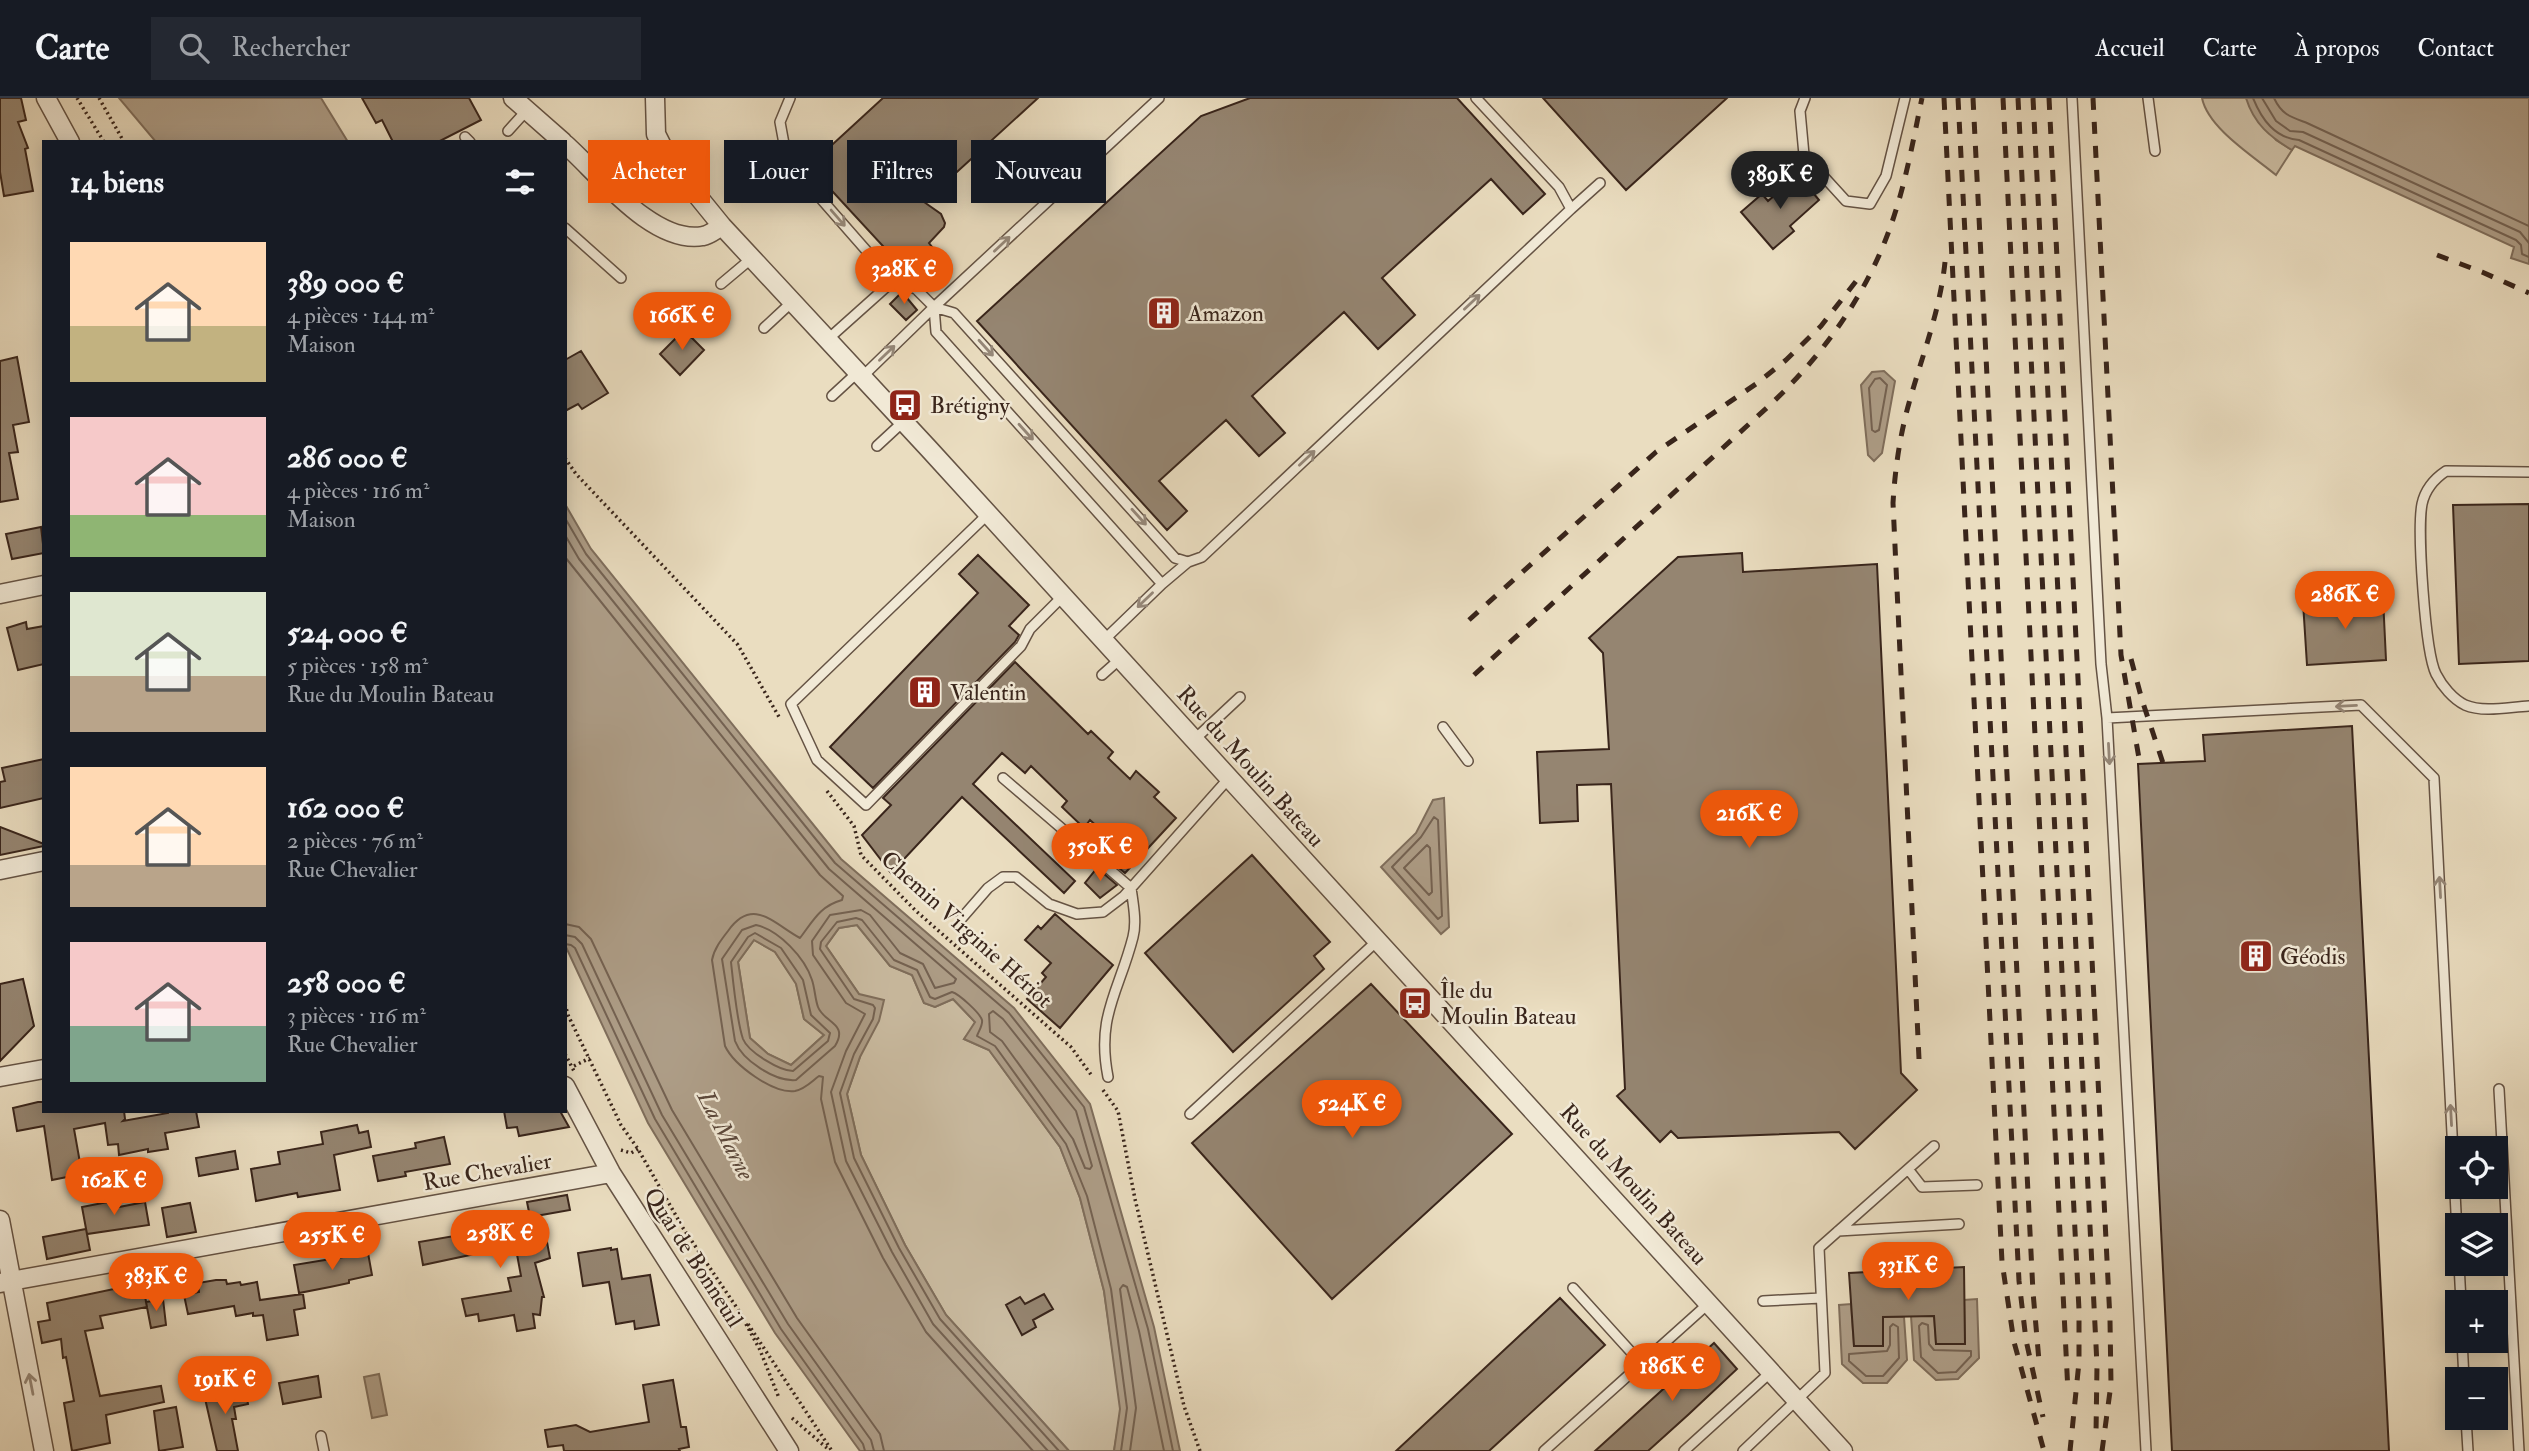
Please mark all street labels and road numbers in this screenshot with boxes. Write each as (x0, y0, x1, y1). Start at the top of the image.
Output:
street label: Rue du Moulin Bateau (1171, 680, 1331, 853)
street label: Chemin Virginie Hériot (875, 845, 1059, 1014)
street label: Rue du Moulin Bateau (1554, 1098, 1714, 1271)
street label: Rue Chevalier (420, 1146, 554, 1197)
street label: Quai de Bonneuil (638, 1182, 750, 1333)

